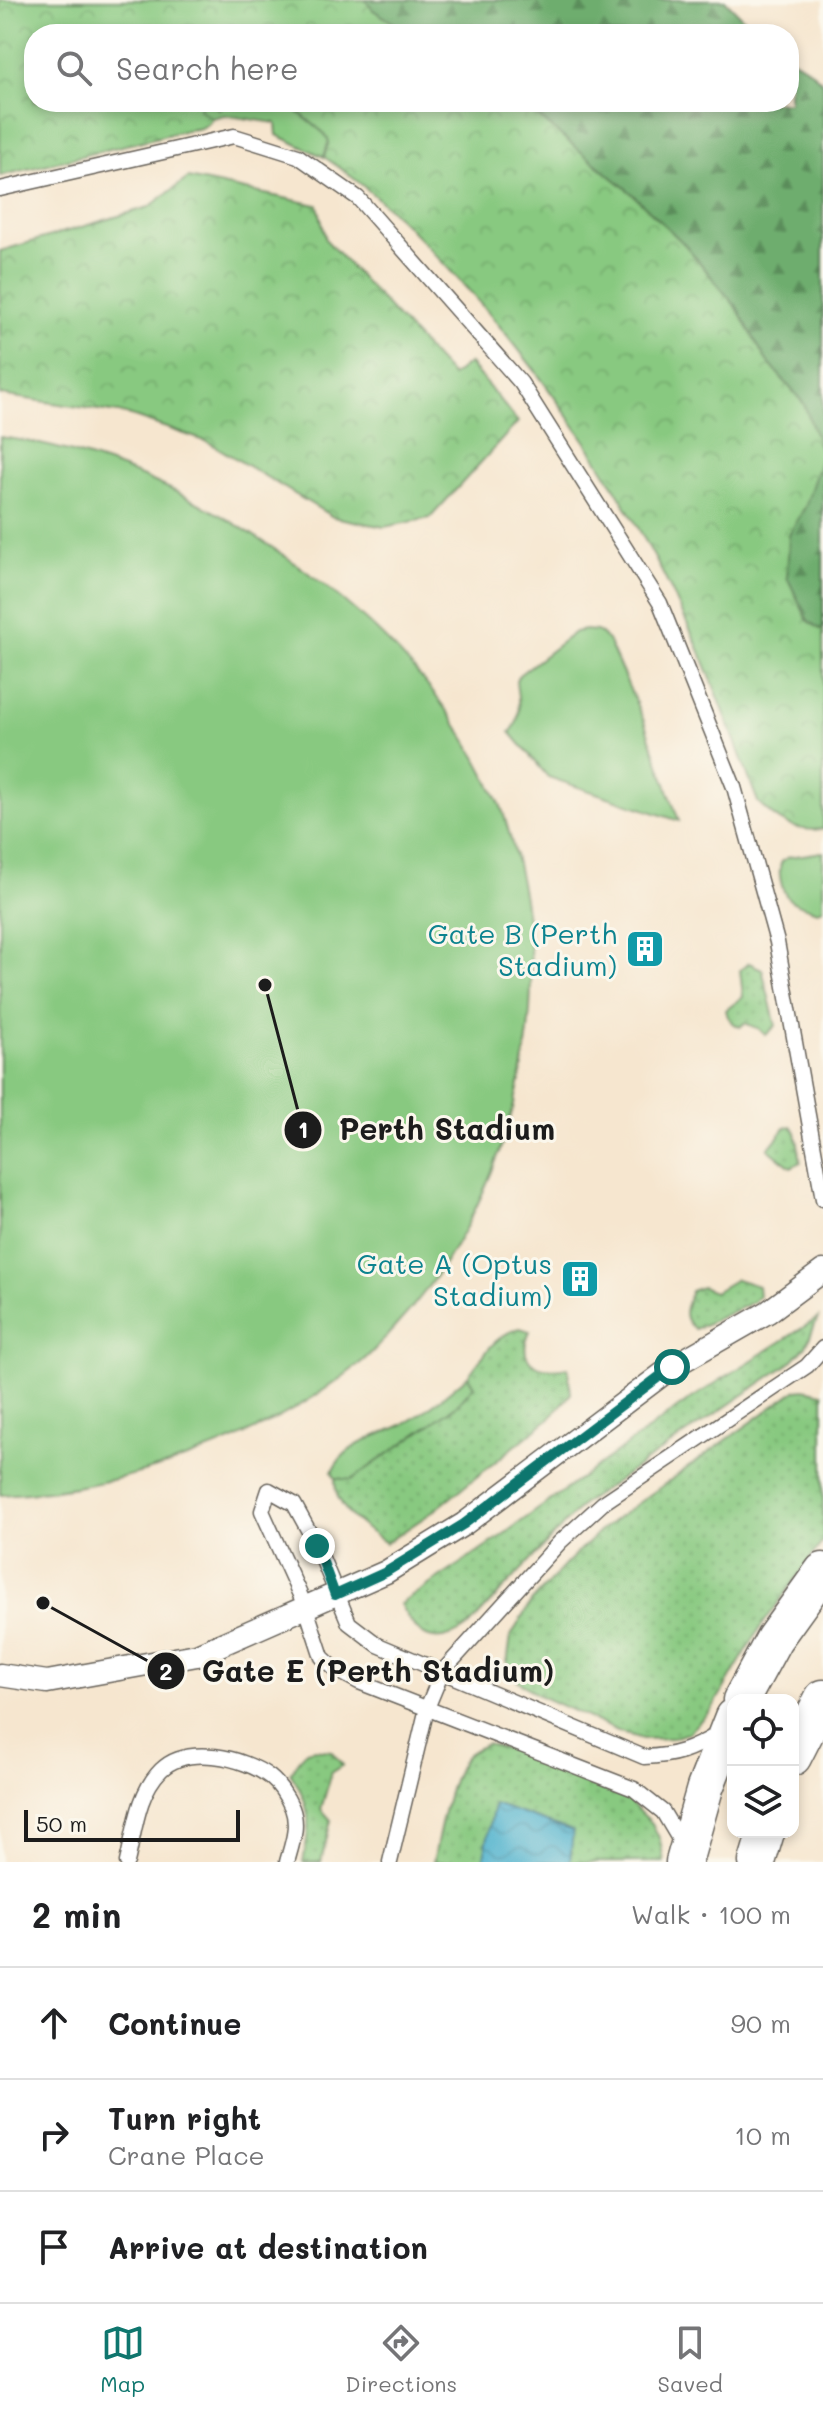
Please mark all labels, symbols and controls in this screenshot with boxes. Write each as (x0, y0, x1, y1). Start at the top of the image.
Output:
search box (24, 24, 799, 112)
icon: search (52, 46, 96, 90)
text: Search here (116, 48, 299, 88)
place label: Gate B (Perth Stadium) (428, 915, 617, 983)
building icon: Gate B (Perth Stadium) (624, 928, 666, 970)
callout: Perth Stadium (283, 1103, 571, 1157)
text: Perth Stadium (339, 1108, 555, 1148)
text: 1 (298, 1113, 308, 1144)
place label: Gate A (Optus Stadium) (357, 1245, 552, 1313)
building icon: Gate A (Optus Stadium) (559, 1258, 601, 1300)
route start (654, 1349, 690, 1385)
route end (299, 1528, 335, 1564)
callout: Gate E (Perth Stadium) (146, 1644, 570, 1698)
text: Gate E (Perth Stadium) (202, 1650, 554, 1690)
text: 2 (159, 1655, 173, 1686)
map controls (727, 1694, 799, 1838)
button: locate (727, 1694, 799, 1766)
button: layers (727, 1766, 799, 1838)
scale bar (24, 1806, 240, 1842)
text: 50 m (36, 1809, 87, 1838)
text: 2 min (32, 1892, 121, 1937)
text: Walk · 100 m (631, 1897, 791, 1931)
icon: ahead (32, 2001, 76, 2045)
text: Continue (108, 2003, 241, 2043)
text: 90 m (731, 2006, 791, 2040)
text: Turn right (108, 2098, 261, 2138)
icon: right (32, 2113, 76, 2157)
text: 10 m (734, 2118, 791, 2152)
text: Crane Place (108, 2138, 265, 2172)
icon: arrive (32, 2225, 76, 2269)
text: Arrive at destination (108, 2227, 428, 2267)
tab: Map (100, 2321, 145, 2398)
tab: Directions (345, 2321, 457, 2398)
tab: Saved (658, 2321, 723, 2398)

